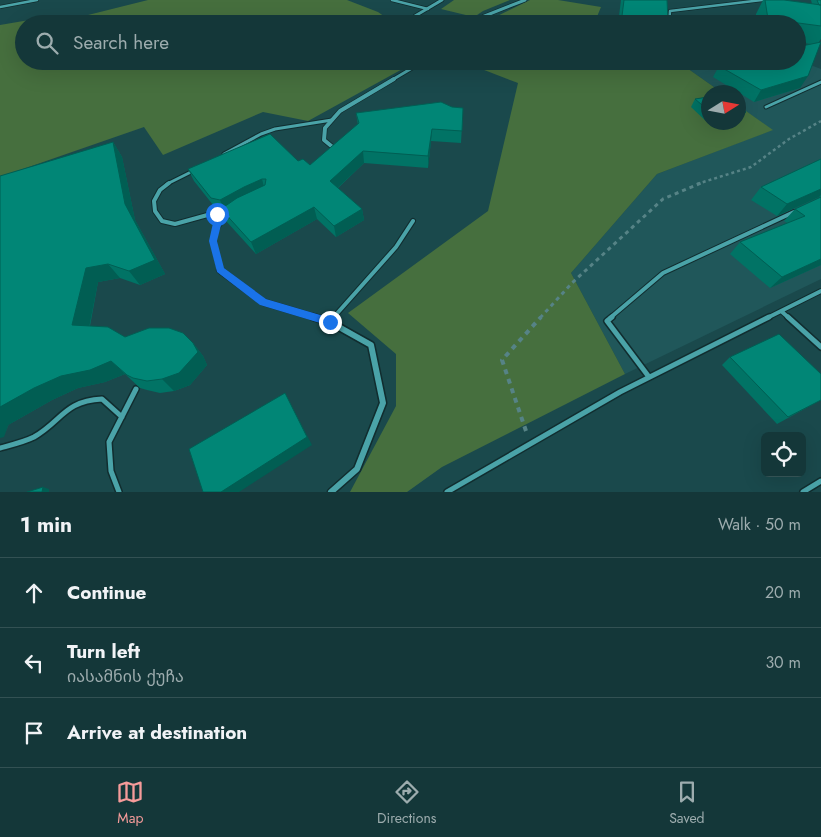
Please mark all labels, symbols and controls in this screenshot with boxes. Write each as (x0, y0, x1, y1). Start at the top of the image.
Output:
search box (15, 15, 806, 70)
icon: search (33, 29, 61, 57)
text: Search here (73, 29, 169, 56)
north arrow (701, 85, 746, 130)
route start (206, 203, 229, 226)
route end (319, 311, 342, 334)
map controls (761, 432, 806, 477)
button: locate (761, 432, 806, 477)
text: 1 min (20, 510, 72, 540)
text: Walk · 50 m (718, 513, 801, 536)
icon: ahead (20, 579, 48, 607)
text: Continue (67, 579, 146, 606)
text: 20 m (765, 581, 801, 604)
text: Turn left (67, 638, 140, 665)
icon: left (20, 649, 48, 677)
text: 30 m (765, 651, 801, 674)
text: იასამნის ქუჩა (67, 665, 184, 688)
icon: arrive (20, 719, 48, 747)
text: Arrive at destination (67, 719, 247, 746)
tab: Map (116, 778, 144, 828)
tab: Directions (377, 778, 436, 828)
tab: Saved (669, 778, 705, 828)

